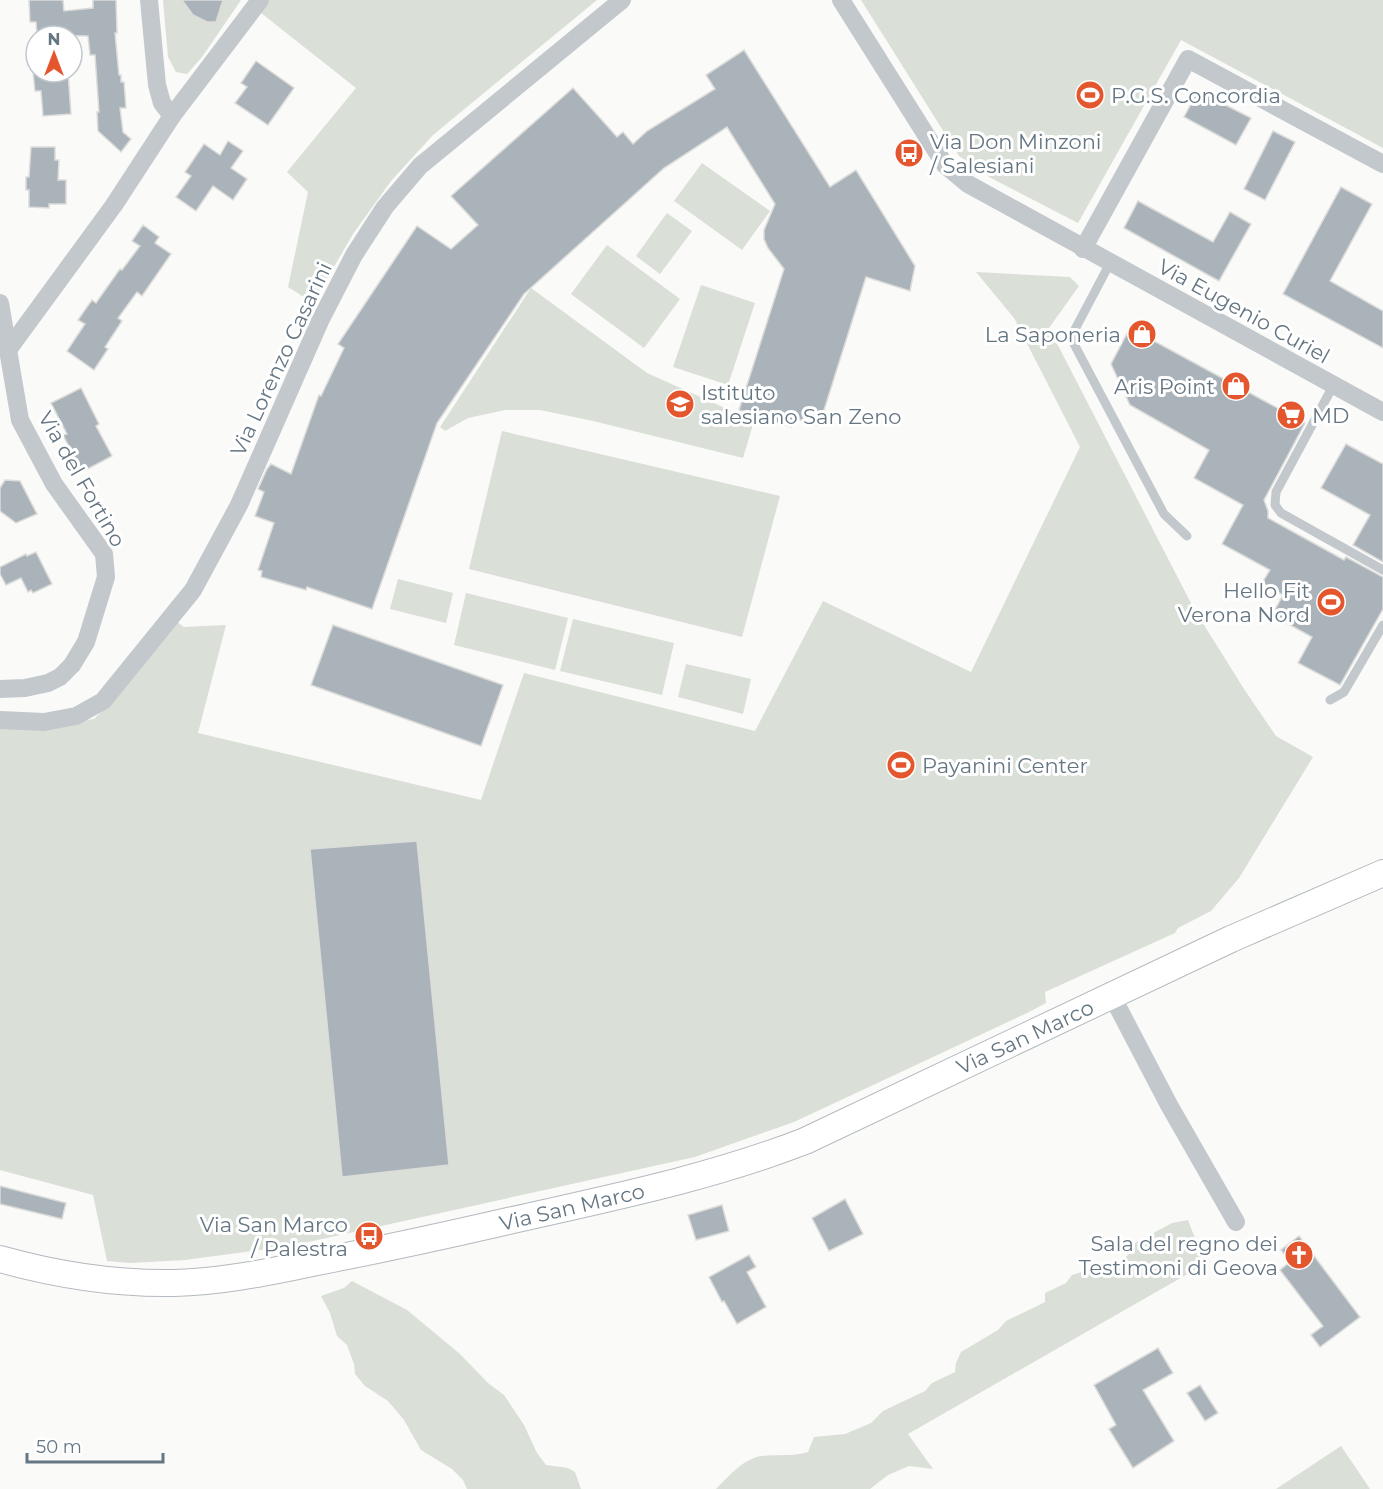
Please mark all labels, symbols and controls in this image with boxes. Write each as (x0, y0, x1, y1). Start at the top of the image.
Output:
north arrow (24, 24, 84, 84)
text: N (48, 30, 60, 49)
sports icon: P.G.S. Concordia (1074, 79, 1106, 111)
place label: P.G.S. Concordia (1111, 83, 1281, 108)
place label: Via Don Minzoni / Salesiani (929, 129, 1102, 178)
bus stop icon: Via Don Minzoni / Salesiani (893, 137, 925, 169)
street label: Via Eugenio Curiel (1154, 253, 1334, 369)
street label: Via Lorenzo Casarini (225, 258, 337, 460)
shop icon: La Saponeria (1126, 318, 1158, 350)
place label: La Saponeria (985, 322, 1121, 347)
shop icon: Aris Point (1220, 370, 1252, 402)
place label: Aris Point (1114, 374, 1215, 399)
place label: Istituto salesiano San Zeno (701, 380, 902, 429)
school or university icon: Istituto salesiano San Zeno (664, 388, 696, 420)
supermarket icon: MD (1275, 399, 1307, 431)
place label: MD (1312, 403, 1349, 428)
street label: Via del Fortino (33, 407, 131, 551)
place label: Hello Fit Verona Nord (1178, 578, 1310, 627)
sports icon: Hello Fit Verona Nord (1315, 586, 1347, 618)
sports icon: Payanini Center (885, 749, 917, 781)
place label: Payanini Center (922, 753, 1088, 778)
street label: Via San Marco (953, 994, 1097, 1080)
street label: Via San Marco (497, 1178, 647, 1236)
place label: Via San Marco / Palestra (200, 1212, 348, 1261)
bus stop icon: Via San Marco / Palestra (353, 1220, 385, 1252)
place label: Sala del regno dei Testimoni di Geova (1079, 1231, 1278, 1280)
church icon: Sala del regno dei Testimoni di Geova (1283, 1239, 1315, 1271)
scale bar (27, 1426, 164, 1464)
text: 50 m (36, 1436, 82, 1458)

